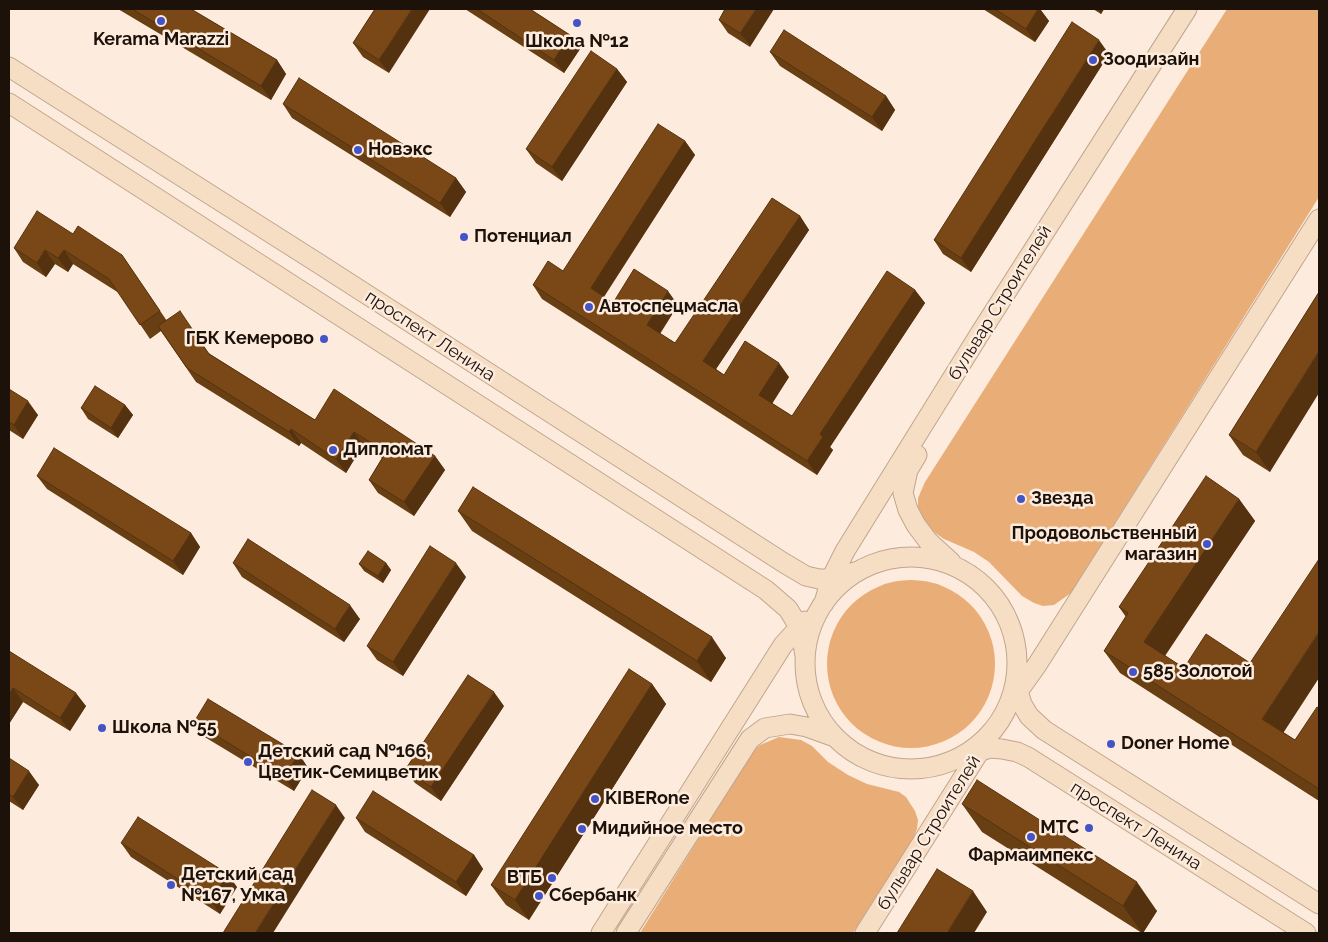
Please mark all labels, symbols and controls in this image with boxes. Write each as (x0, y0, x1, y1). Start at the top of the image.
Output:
marker: Kerama Marazzi (155, 15, 167, 27)
marker: Школа №12 (571, 17, 583, 29)
place label: Kerama Marazzi (93, 29, 229, 51)
place label: Школа №12 (525, 31, 629, 53)
place label: Зоодизайн (1103, 49, 1199, 71)
marker: Зоодизайн (1087, 54, 1099, 66)
place label: Новэкс (368, 139, 433, 161)
marker: Новэкс (352, 144, 364, 156)
street label: бульвар Строителей (944, 222, 1056, 384)
place label: Потенциал (474, 226, 572, 248)
marker: Потенциал (458, 231, 470, 243)
street label: проспект Ленина (361, 286, 499, 386)
place label: Автоспецмасла (599, 296, 738, 318)
marker: Автоспецмасла (583, 301, 595, 313)
place label: ГБК Кемерово (186, 328, 314, 350)
marker: ГБК Кемерово (318, 333, 330, 345)
place label: Дипломат (343, 439, 433, 461)
marker: Дипломат (327, 444, 339, 456)
place label: Звезда (1031, 488, 1093, 510)
marker: Звезда (1015, 493, 1027, 505)
place label: Продовольственный магазин (1011, 523, 1197, 566)
marker: Продовольственный магазин (1201, 538, 1213, 550)
place label: 585 Золотой (1143, 661, 1252, 683)
marker: 585 Золотой (1127, 666, 1139, 678)
place label: Школа №55 (112, 717, 217, 739)
marker: Школа №55 (96, 722, 108, 734)
place label: Doner Home (1121, 733, 1229, 755)
marker: Doner Home (1105, 738, 1117, 750)
place label: Детский сад №166, Цветик-Семицветик (258, 741, 439, 784)
street label: бульвар Строителей (873, 752, 985, 914)
marker: Детский сад №166, Цветик-Семицветик (242, 756, 254, 768)
street label: проспект Ленина (1067, 777, 1205, 875)
place label: KIBERone (605, 788, 689, 810)
marker: KIBERone (589, 793, 601, 805)
place label: МТС (1040, 817, 1079, 839)
place label: Мидийное место (592, 818, 743, 840)
marker: МТС (1083, 822, 1095, 834)
marker: Мидийное место (576, 823, 588, 835)
marker: Фармаимпекс (1025, 831, 1037, 843)
place label: Фармаимпекс (968, 845, 1094, 867)
place label: Детский сад №167, Умка (181, 864, 294, 906)
place label: ВТБ (507, 867, 542, 889)
marker: ВТБ (546, 872, 558, 884)
marker: Детский сад №167, Умка (165, 879, 177, 891)
place label: Сбербанк (549, 885, 637, 907)
marker: Сбербанк (533, 890, 545, 902)

